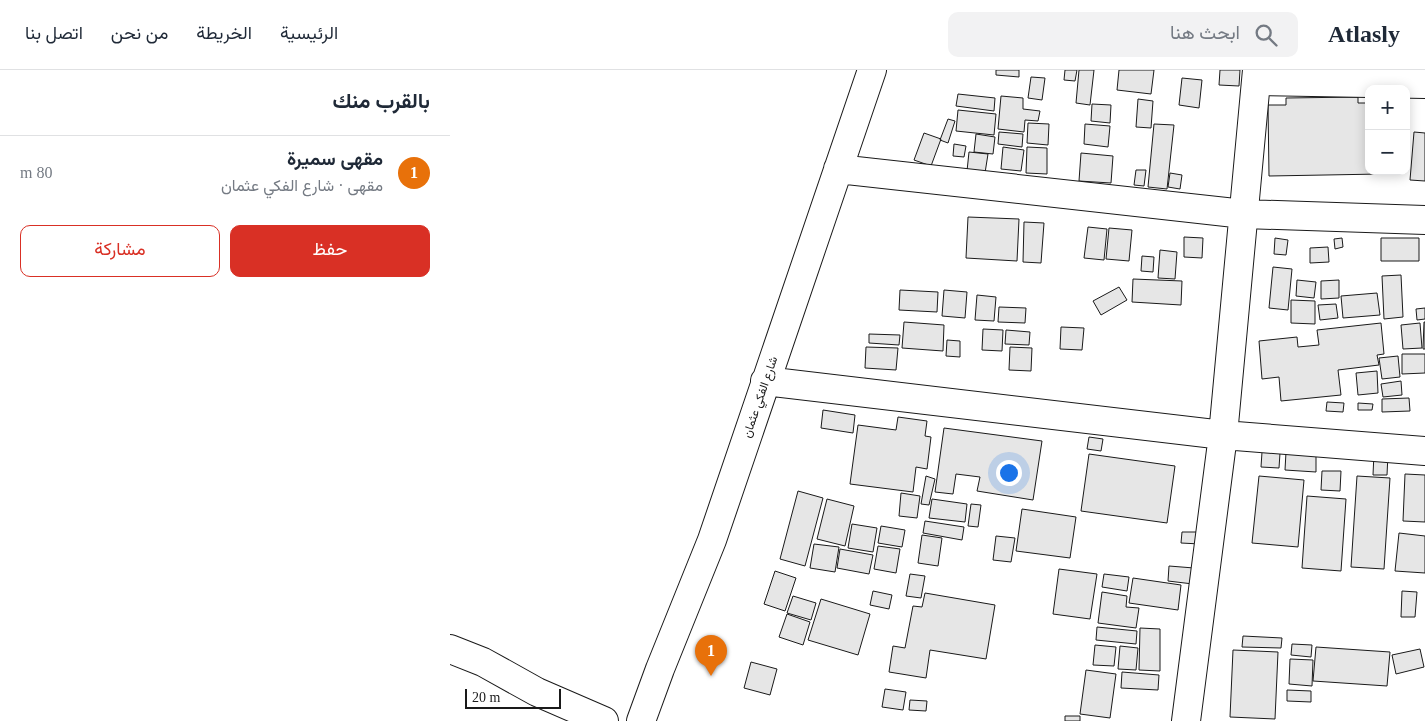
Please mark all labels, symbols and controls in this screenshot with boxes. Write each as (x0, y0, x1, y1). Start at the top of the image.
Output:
search box (948, 12, 1298, 57)
icon: search (1252, 21, 1280, 49)
text: Atlasly (1328, 21, 1400, 47)
text: ابحث هنا (1170, 22, 1240, 43)
text: اتصل بنا (25, 23, 83, 43)
text: من نحن (111, 23, 168, 43)
text: الخريطة (196, 23, 252, 43)
text: الرئيسية (280, 23, 338, 43)
map controls (1365, 85, 1410, 175)
button: + (1365, 85, 1410, 130)
text: بالقرب منك (333, 89, 430, 113)
button: − (1365, 130, 1410, 175)
text: مقهى سميرة (287, 148, 383, 169)
text: 80 m (20, 164, 52, 181)
text: 1 (410, 164, 418, 181)
text: مقهى · شارع الفكي عثمان (221, 177, 383, 194)
button: مشاركة (20, 225, 220, 277)
button: حفظ (230, 225, 430, 277)
street label: شارع الفكي عثمان (740, 355, 783, 440)
your location (996, 460, 1022, 486)
pin: 1 (695, 635, 727, 676)
scale bar (465, 686, 561, 709)
text: 20 m (472, 690, 500, 705)

